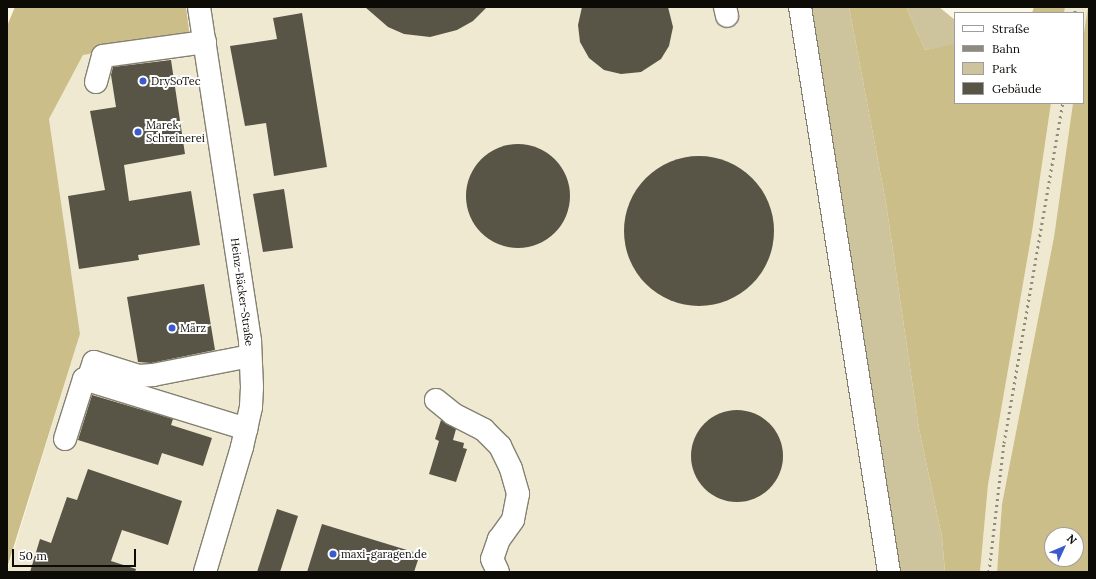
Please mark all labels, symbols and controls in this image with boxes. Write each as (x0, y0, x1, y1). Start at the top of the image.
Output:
legend (954, 12, 1084, 104)
text: Straße (992, 21, 1029, 36)
text: Bahn (992, 41, 1020, 56)
text: Park (992, 61, 1017, 76)
place label: DrySoTec (151, 74, 201, 88)
marker: DrySoTec (138, 76, 148, 86)
text: Gebäude (992, 81, 1042, 96)
place label: Marek Schreinerei (146, 119, 205, 145)
marker: Marek Schreinerei (133, 127, 143, 137)
street label: Heinz-Bäcker-Straße (228, 237, 256, 347)
place label: März (180, 321, 206, 335)
marker: März (167, 323, 177, 333)
north arrow (1044, 527, 1084, 567)
text: N (1064, 531, 1080, 547)
scale bar (14, 541, 138, 567)
place label: maxi-garagen.de (341, 547, 427, 561)
text: 50 m (19, 548, 47, 563)
marker: maxi-garagen.de (328, 549, 338, 559)

